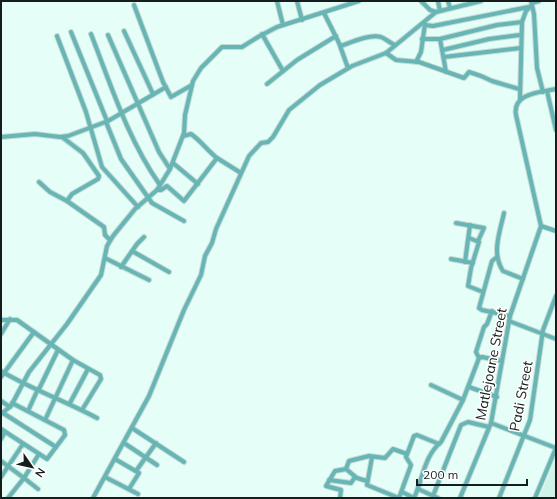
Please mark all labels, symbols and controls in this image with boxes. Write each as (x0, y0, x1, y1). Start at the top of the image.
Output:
street label: Matlejoane Street (471, 306, 511, 422)
street label: Padi Street (505, 359, 537, 433)
north arrow (12, 447, 52, 487)
scale bar (417, 461, 527, 487)
text: N (32, 465, 48, 480)
text: 200 m (423, 467, 458, 482)

